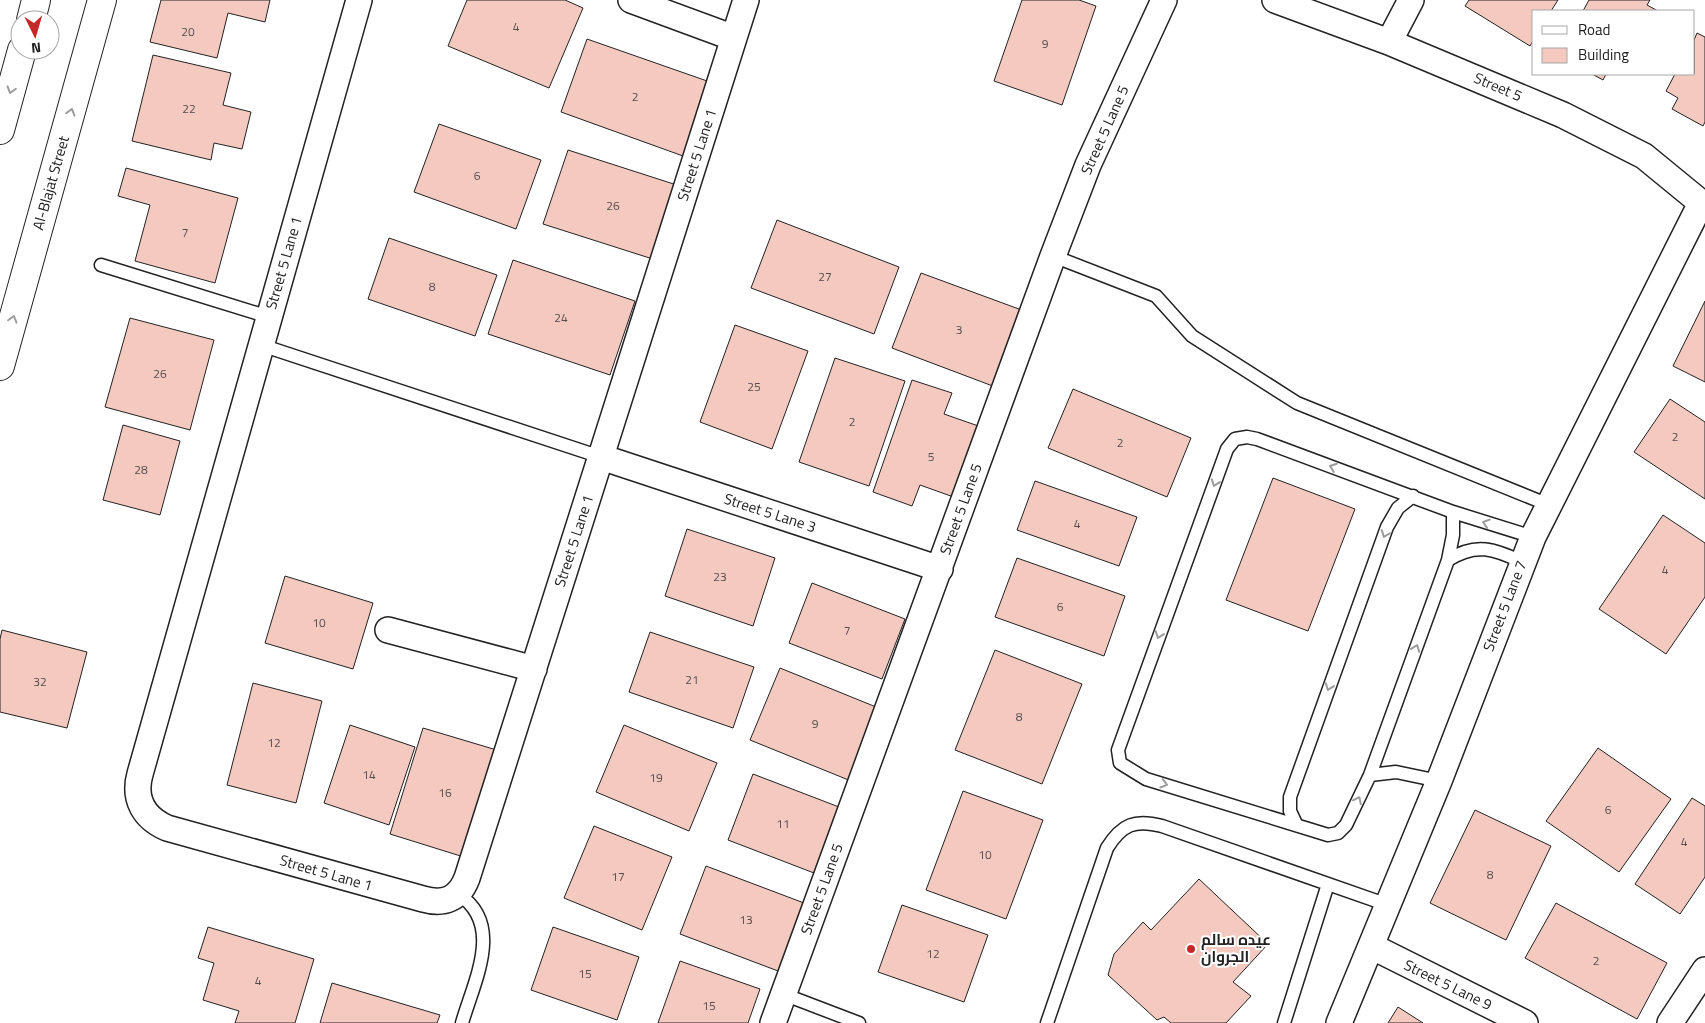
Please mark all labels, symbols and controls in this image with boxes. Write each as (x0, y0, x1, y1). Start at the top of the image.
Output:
north arrow (10, 10, 60, 60)
legend (1532, 10, 1695, 75)
house number: 4 (513, 17, 520, 36)
text: Road (1578, 18, 1610, 41)
house number: 20 (181, 22, 195, 41)
house number: 9 (1042, 34, 1049, 53)
text: N (30, 38, 42, 59)
text: Building (1578, 43, 1629, 66)
street label: Street 5 (1471, 66, 1526, 107)
street label: Street 5 Lane 5 (1075, 81, 1135, 178)
one-way arrow (7, 86, 17, 94)
house number: 2 (632, 87, 638, 106)
house number: 22 (182, 99, 196, 118)
street label: Street 5 Lane 1 (671, 106, 722, 204)
one-way arrow (65, 107, 76, 116)
street label: Al-Blajat Street (26, 132, 75, 233)
house number: 6 (474, 166, 481, 185)
house number: 26 (606, 196, 620, 215)
street label: Street 5 Lane 1 (259, 214, 308, 312)
house number: 7 (182, 223, 188, 242)
house number: 27 (818, 267, 832, 286)
house number: 8 (429, 277, 436, 296)
house number: 24 (554, 308, 568, 327)
one-way arrow (7, 314, 18, 323)
house number: 3 (956, 320, 962, 339)
house number: 26 (153, 364, 167, 383)
house number: 25 (747, 377, 761, 396)
house number: 2 (849, 412, 855, 431)
house number: 2 (1672, 427, 1678, 446)
house number: 2 (1117, 433, 1123, 452)
house number: 5 (928, 447, 935, 466)
house number: 28 (134, 460, 148, 479)
street label: Street 5 Lane 5 (933, 460, 988, 558)
one-way arrow (1330, 463, 1338, 473)
one-way arrow (1211, 478, 1221, 487)
street label: Street 5 Lane 3 (721, 487, 819, 538)
street label: Street 5 Lane 1 (548, 492, 599, 590)
house number: 4 (1074, 514, 1081, 533)
one-way arrow (1482, 518, 1491, 528)
one-way arrow (1380, 529, 1391, 538)
street label: Street 5 Lane 7 (1477, 557, 1532, 655)
house number: 4 (1662, 560, 1669, 579)
house number: 23 (713, 567, 727, 586)
house number: 6 (1057, 597, 1064, 616)
house number: 10 (312, 613, 326, 632)
house number: 7 (844, 621, 850, 640)
one-way arrow (1155, 631, 1165, 639)
one-way arrow (1410, 645, 1420, 653)
house number: 21 (685, 670, 699, 689)
house number: 32 (33, 672, 47, 691)
one-way arrow (1325, 682, 1335, 691)
house number: 8 (1016, 707, 1023, 726)
house number: 9 (812, 714, 819, 733)
house number: 12 (267, 733, 281, 752)
house number: 14 (362, 765, 376, 784)
house number: 19 (649, 768, 663, 787)
one-way arrow (1159, 779, 1167, 789)
house number: 16 (438, 783, 452, 802)
one-way arrow (1352, 796, 1362, 805)
house number: 6 (1605, 800, 1612, 819)
house number: 11 (776, 814, 790, 833)
house number: 4 (1681, 832, 1688, 851)
street label: Street 5 Lane 5 (794, 840, 849, 938)
house number: 10 (978, 845, 992, 864)
street label: Street 5 Lane 1 (277, 848, 375, 897)
house number: 8 (1487, 865, 1494, 884)
house number: 17 (611, 867, 625, 886)
house number: 13 (739, 910, 753, 929)
place label: عيده سالم الجروان (1201, 928, 1271, 968)
marker: عيده سالم الجروان (1185, 943, 1197, 955)
house number: 12 (926, 944, 940, 963)
house number: 2 (1593, 951, 1599, 970)
street label: Street 5 Lane 9 (1400, 953, 1496, 1016)
house number: 15 (578, 964, 592, 983)
house number: 4 (255, 971, 262, 990)
house number: 15 (702, 996, 716, 1015)

